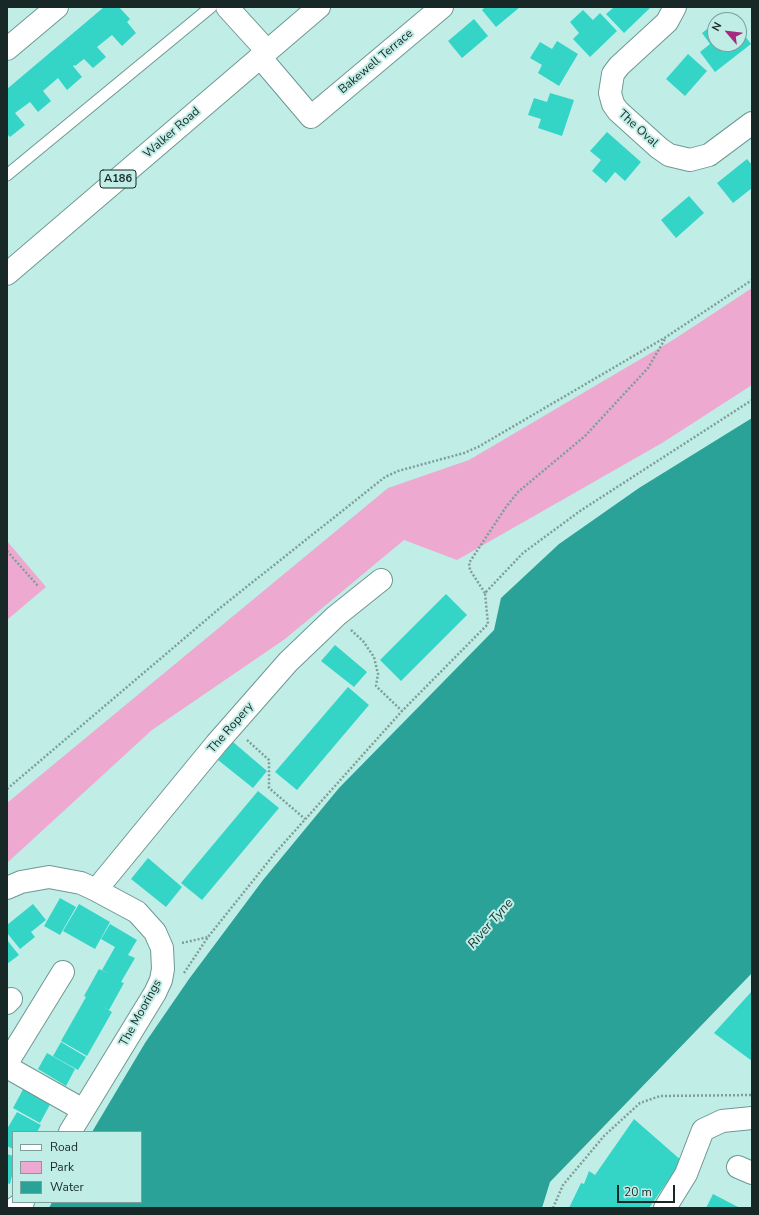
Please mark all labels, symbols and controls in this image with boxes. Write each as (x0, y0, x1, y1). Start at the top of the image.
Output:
north arrow (707, 12, 747, 52)
text: N (708, 19, 725, 34)
street label: Bakewell Terrace (336, 27, 416, 97)
street label: Walker Road (141, 105, 203, 161)
street label: The Oval (615, 107, 661, 151)
road number: A186 (100, 170, 136, 188)
street label: The Ropery (205, 700, 257, 756)
water label: River Tyne (465, 896, 517, 952)
street label: The Moorings (117, 977, 165, 1049)
legend (12, 1131, 142, 1203)
text: Road (50, 1139, 78, 1155)
text: Park (50, 1159, 74, 1175)
scale bar (619, 1177, 677, 1203)
text: Water (50, 1179, 84, 1195)
text: 20 m (624, 1184, 652, 1200)

